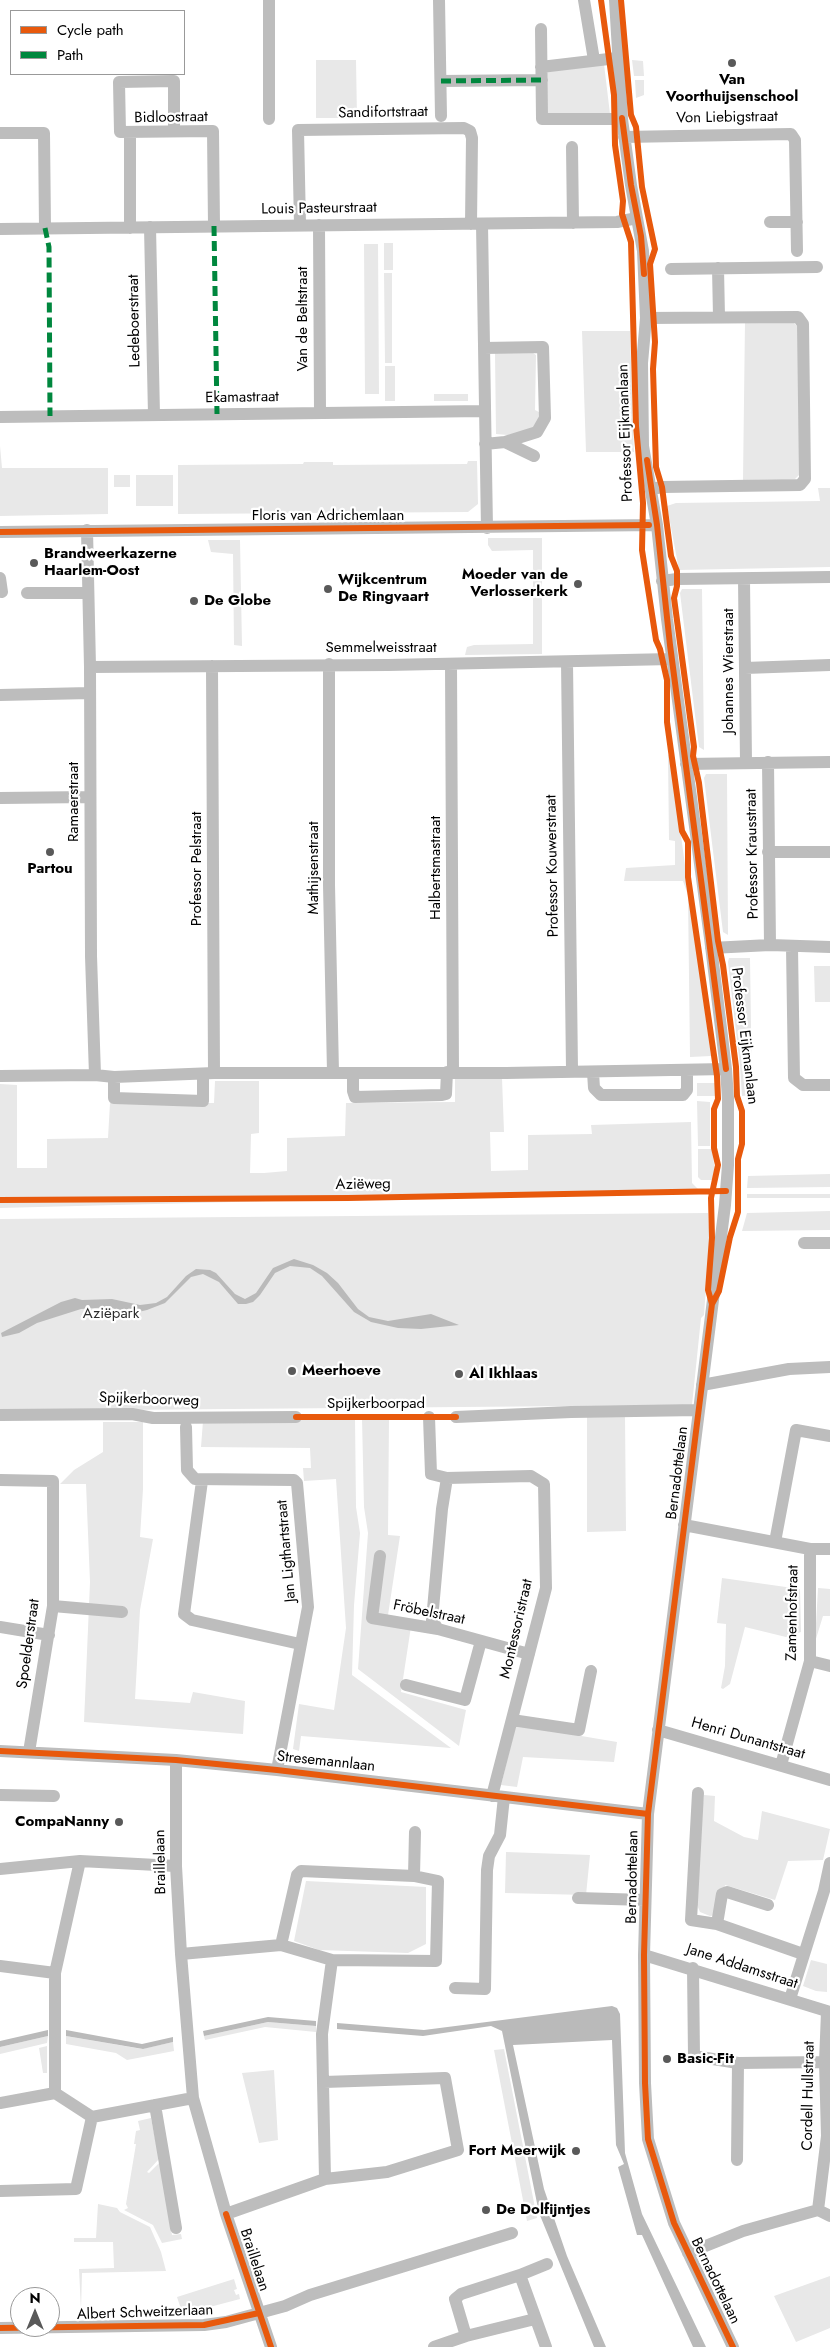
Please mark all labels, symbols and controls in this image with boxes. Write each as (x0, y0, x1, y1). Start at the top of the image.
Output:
legend (10, 10, 185, 75)
text: Cycle path (57, 19, 124, 41)
text: Path (57, 44, 83, 66)
marker: Van Voorthuijsenschool (726, 57, 738, 69)
place label: Van Voorthuijsenschool (666, 71, 798, 106)
street label: Sandifortstraat (338, 103, 428, 123)
street label: Bidloostraat (134, 108, 208, 128)
street label: Von Liebigstraat (676, 108, 778, 128)
street label: Louis Pasteurstraat (261, 199, 377, 219)
street label: Van de Beltstraat (294, 267, 312, 371)
street label: Ledeboerstraat (125, 274, 145, 368)
street label: Professor Eijkmanlaan (615, 364, 637, 502)
street label: Ekamastraat (205, 388, 279, 408)
street label: Floris van Adrichemlaan (252, 507, 404, 525)
place label: Brandweerkazerne Haarlem-Oost (44, 545, 177, 580)
marker: Brandweerkazerne Haarlem-Oost (28, 557, 40, 569)
place label: Moeder van de Verlosserkerk (462, 566, 568, 601)
place label: Wijkcentrum De Ringvaart (338, 571, 429, 606)
marker: Moeder van de Verlosserkerk (572, 578, 584, 590)
marker: Wijkcentrum De Ringvaart (322, 583, 334, 595)
place label: De Globe (204, 592, 271, 610)
marker: De Globe (188, 595, 200, 607)
street label: Johannes Wierstraat (720, 608, 738, 734)
street label: Semmelweisstraat (326, 639, 436, 657)
street label: Ramaerstraat (65, 762, 83, 842)
street label: Professor Krausstraat (743, 789, 763, 919)
street label: Professor Kouwerstraat (543, 794, 563, 938)
street label: Professor Pelstraat (188, 812, 206, 926)
street label: Halbertsmastraat (427, 816, 445, 920)
street label: Mathijsenstraat (305, 822, 323, 914)
marker: Partou (44, 846, 56, 858)
place label: Partou (27, 860, 73, 878)
street label: Professor Eijkmanlaan (727, 966, 761, 1106)
street label: Aziëweg (335, 1176, 391, 1194)
park label: Aziëpark (83, 1305, 139, 1323)
place label: Meerhoeve (302, 1362, 381, 1380)
marker: Meerhoeve (286, 1365, 298, 1377)
place label: Al Ikhlaas (469, 1365, 538, 1383)
marker: Al Ikhlaas (453, 1368, 465, 1380)
street label: Spijkerboorweg (98, 1389, 200, 1411)
street label: Spijkerboorpad (327, 1395, 425, 1413)
street label: Bernadottelaan (663, 1425, 693, 1521)
street label: Jan Ligthartstraat (274, 1499, 300, 1603)
street label: Zamenhofstraat (783, 1565, 803, 1661)
street label: Montessoristraat (497, 1577, 537, 1681)
street label: Fröbelstraat (391, 1597, 467, 1629)
street label: Spoelderstraat (14, 1598, 44, 1690)
street label: Henri Dunantstraat (689, 1714, 807, 1764)
street label: Stresemannlaan (276, 1748, 376, 1776)
place label: CompaNanny (15, 1813, 109, 1831)
marker: CompaNanny (113, 1816, 125, 1828)
street label: Braillelaan (151, 1829, 171, 1895)
street label: Bernadottelaan (623, 1830, 643, 1924)
street label: Jane Addamsstraat (684, 1941, 800, 1993)
street label: Cordell Hullstraat (799, 2041, 819, 2151)
place label: Basic-Fit (677, 2050, 734, 2068)
marker: Basic-Fit (661, 2053, 673, 2065)
place label: Fort Meerwijk (468, 2142, 566, 2160)
marker: Fort Meerwijk (570, 2145, 582, 2157)
place label: De Dolfijntjes (496, 2201, 590, 2219)
marker: De Dolfijntjes (480, 2204, 492, 2216)
street label: Braillelaan (235, 2226, 273, 2294)
street label: Bernadottelaan (686, 2235, 744, 2327)
north arrow (10, 2287, 60, 2337)
text: N (29, 2288, 41, 2308)
street label: Albert Schweitzerlaan (76, 2302, 214, 2324)

